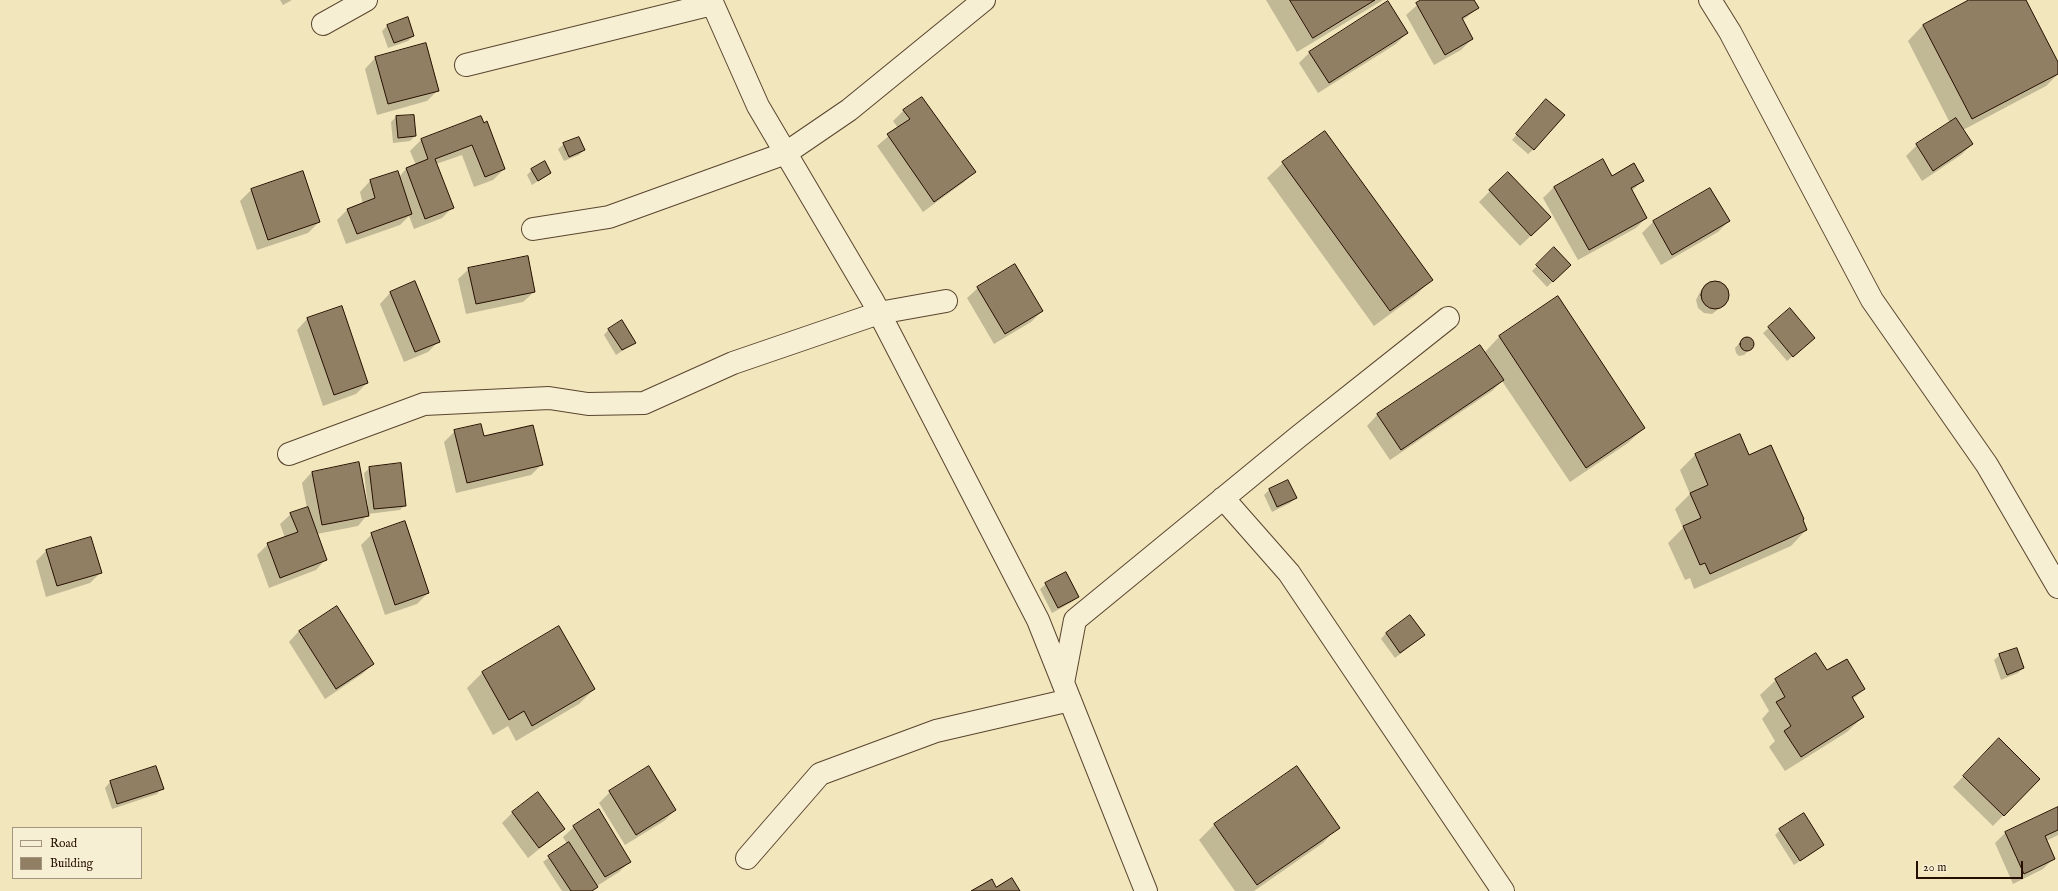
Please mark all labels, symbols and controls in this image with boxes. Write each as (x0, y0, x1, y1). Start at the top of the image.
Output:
legend (12, 827, 142, 879)
text: Road (50, 836, 77, 851)
scale bar (1918, 853, 2025, 879)
text: Building (50, 856, 93, 871)
text: 20 m (1923, 860, 1946, 875)

